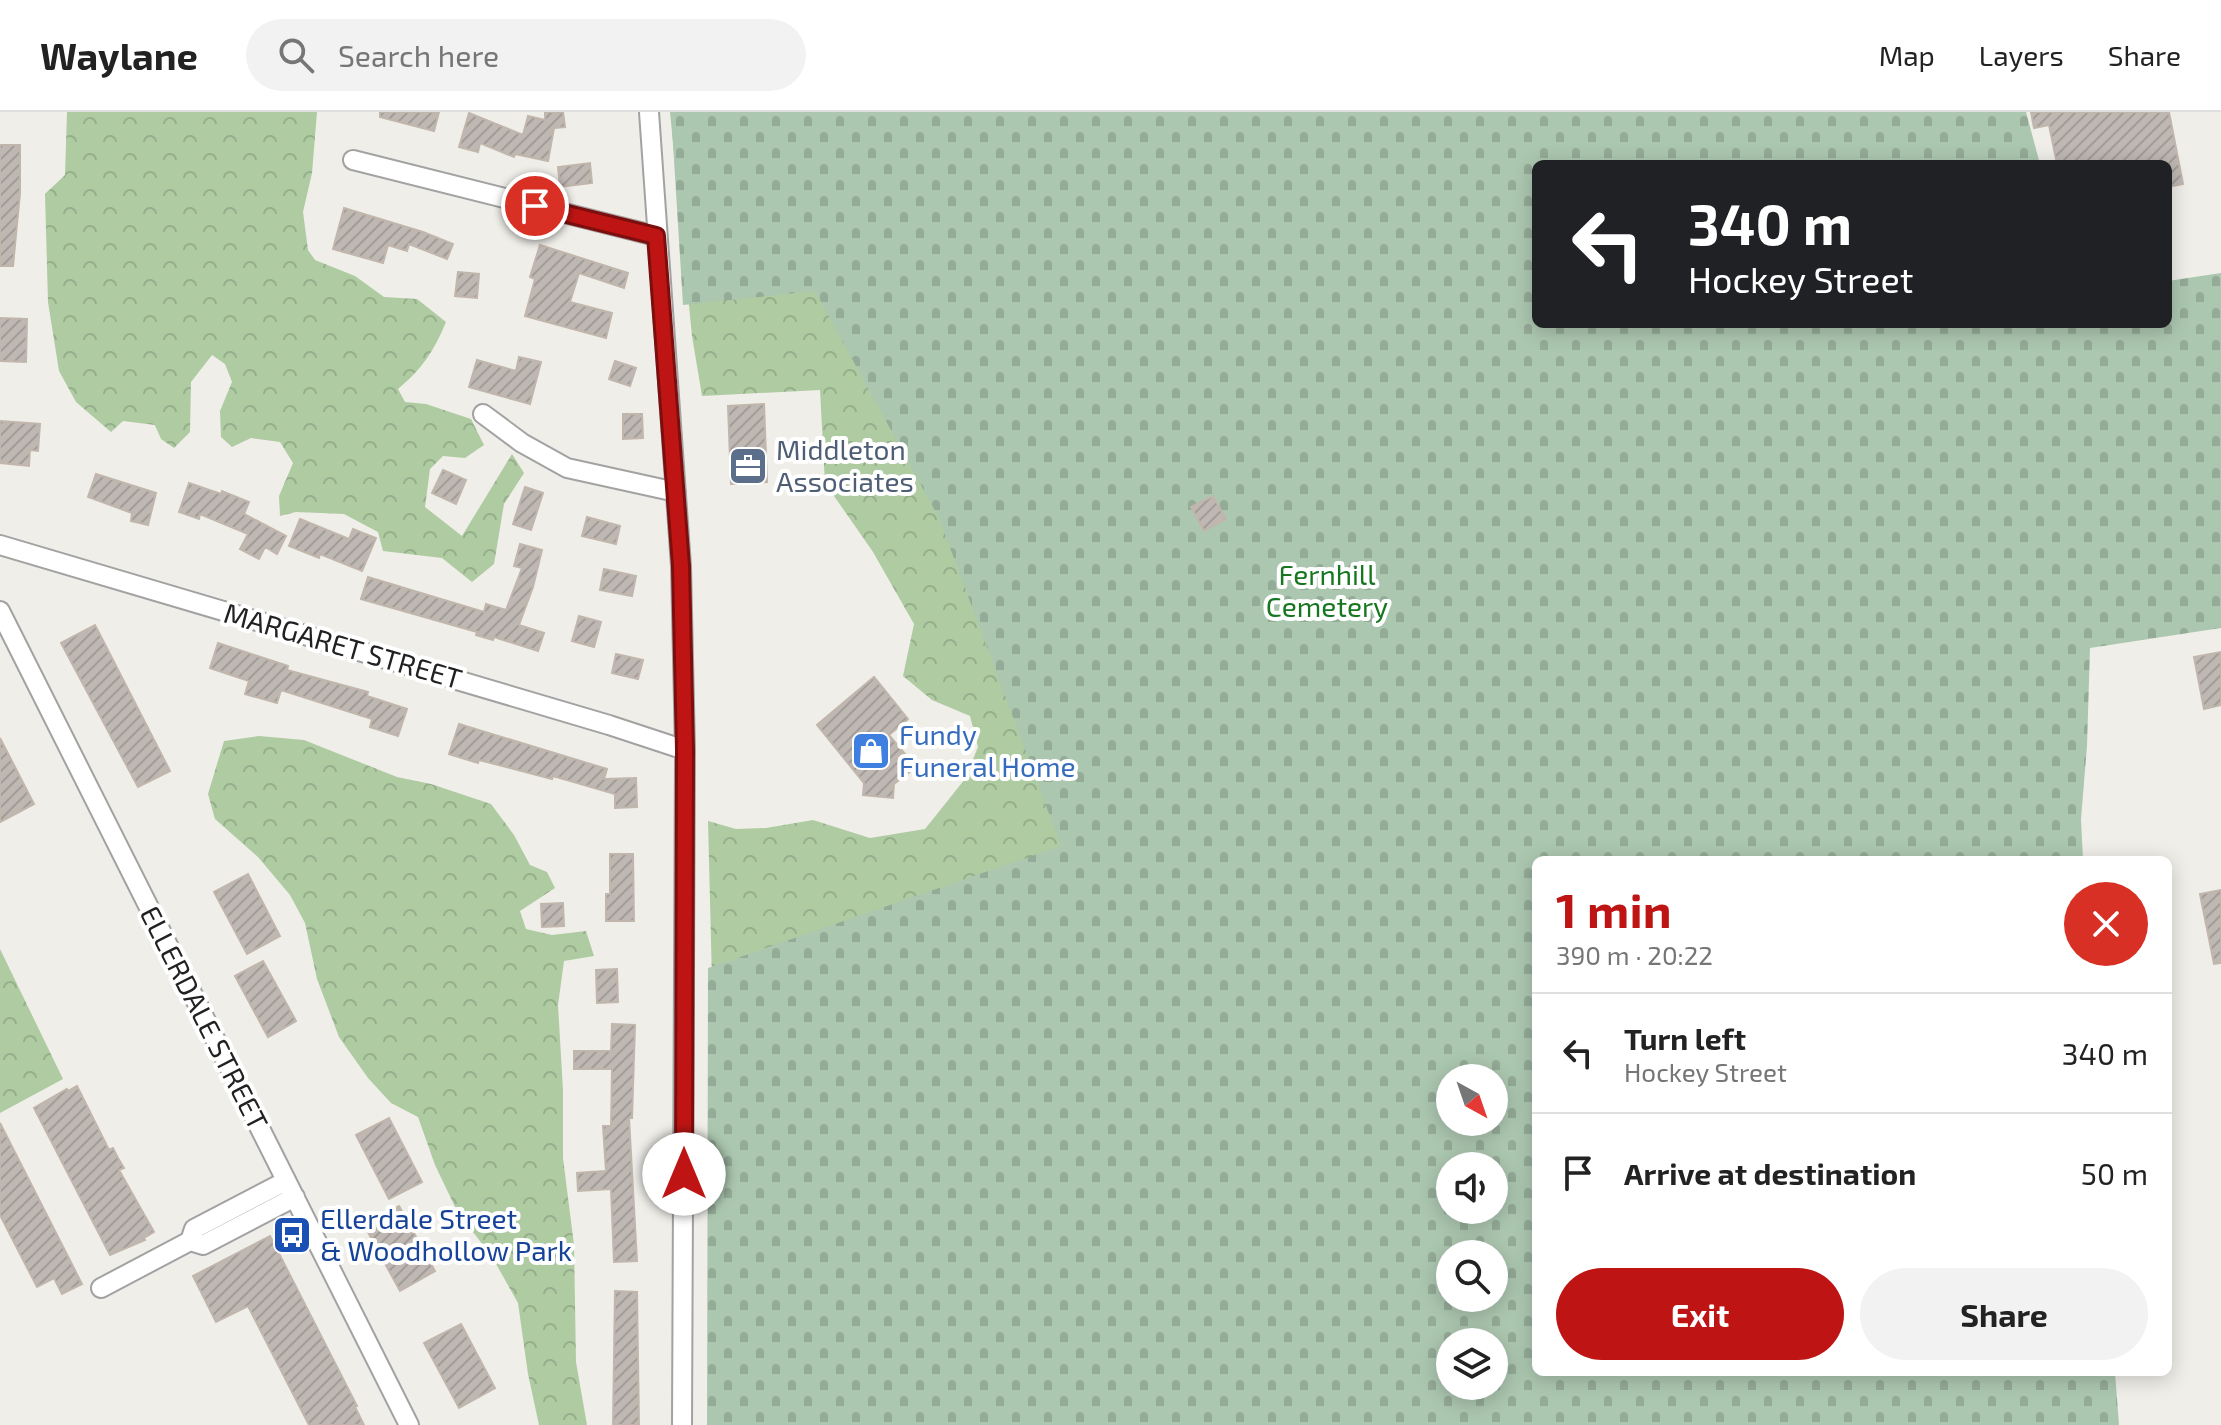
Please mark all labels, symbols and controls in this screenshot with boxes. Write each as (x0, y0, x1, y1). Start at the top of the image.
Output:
search box (246, 19, 806, 91)
text: Waylane (40, 32, 198, 78)
icon: search (274, 33, 318, 77)
text: Search here (338, 37, 499, 73)
text: Map (1879, 38, 1935, 72)
text: Layers (1979, 38, 2064, 72)
text: Share (2108, 38, 2181, 72)
pin (501, 172, 569, 240)
icon: arrive (513, 184, 557, 228)
text: 340 m (1688, 189, 1852, 256)
icon: left (1556, 192, 1660, 296)
text: Hockey Street (1688, 257, 1913, 300)
place label: Middleton Associates (776, 432, 914, 498)
office icon: Middleton Associates (727, 445, 769, 487)
park label: Fernhill Cemetery (1266, 557, 1388, 623)
street label: MARGARET STREET (220, 595, 466, 695)
place label: Fundy Funeral Home (899, 717, 1076, 783)
shop icon: Fundy Funeral Home (850, 730, 892, 772)
text: 1 min (1556, 880, 1672, 938)
button: close (2064, 882, 2148, 966)
street label: ELLERDALE STREET (134, 900, 276, 1135)
text: 390 m · 20:22 (1556, 939, 1713, 970)
text: Turn left (1624, 1020, 1746, 1056)
icon: left (1556, 1031, 1600, 1075)
text: 340 m (2062, 1035, 2148, 1071)
text: Hockey Street (1624, 1056, 1787, 1087)
north arrow (1436, 1064, 1508, 1136)
map controls (1436, 1064, 1508, 1400)
position arrow (642, 1132, 726, 1216)
icon: arrive (1556, 1151, 1600, 1195)
button: sound (1436, 1152, 1508, 1224)
text: Arrive at destination (1624, 1155, 1916, 1191)
text: 50 m (2081, 1155, 2148, 1191)
place label: Ellerdale Street & Woodhollow Park (320, 1201, 572, 1267)
bus stop icon: Ellerdale Street & Woodhollow Park (271, 1214, 313, 1256)
button: search (1436, 1240, 1508, 1312)
button: Exit (1556, 1268, 1844, 1360)
button: Share (1860, 1268, 2148, 1360)
button: layers (1436, 1328, 1508, 1400)

